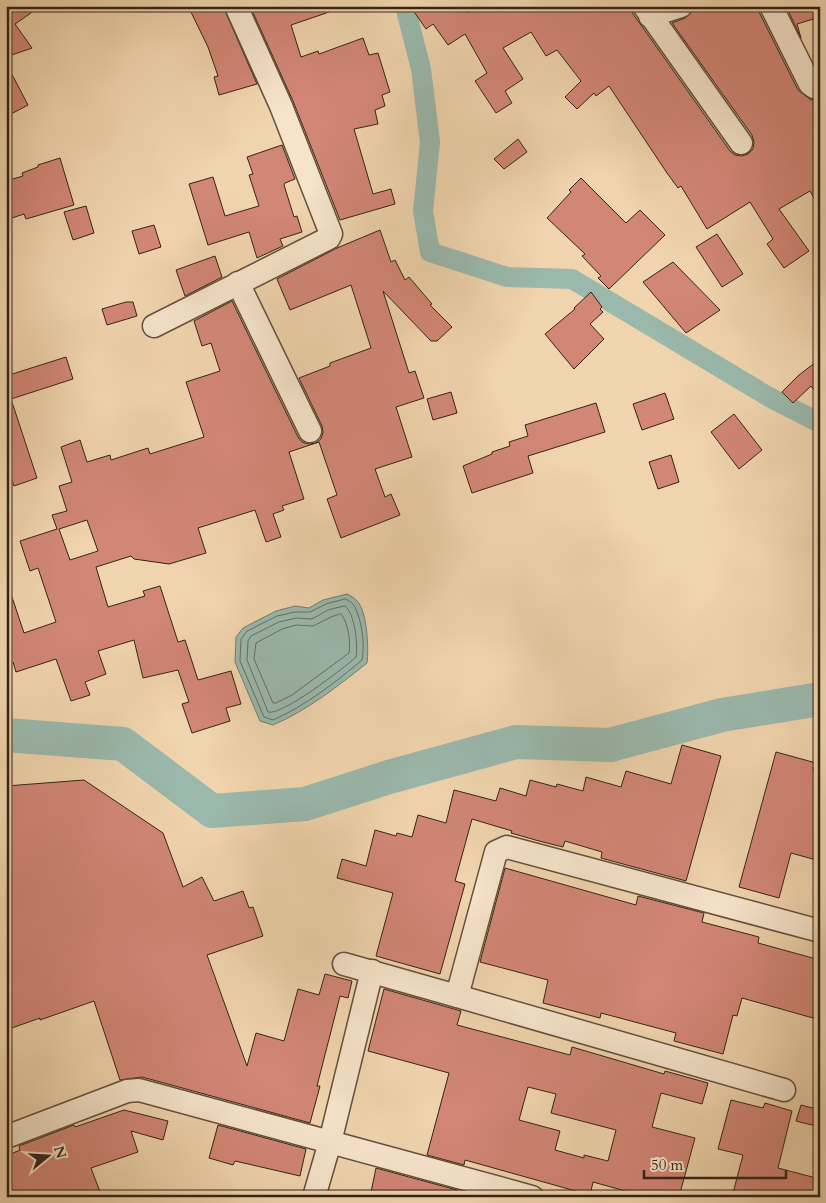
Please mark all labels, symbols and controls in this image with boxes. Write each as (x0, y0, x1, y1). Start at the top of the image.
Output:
north arrow (22, 1130, 72, 1180)
text: N (49, 1143, 71, 1161)
scale bar (644, 1148, 786, 1180)
text: 50 m (651, 1155, 683, 1175)

